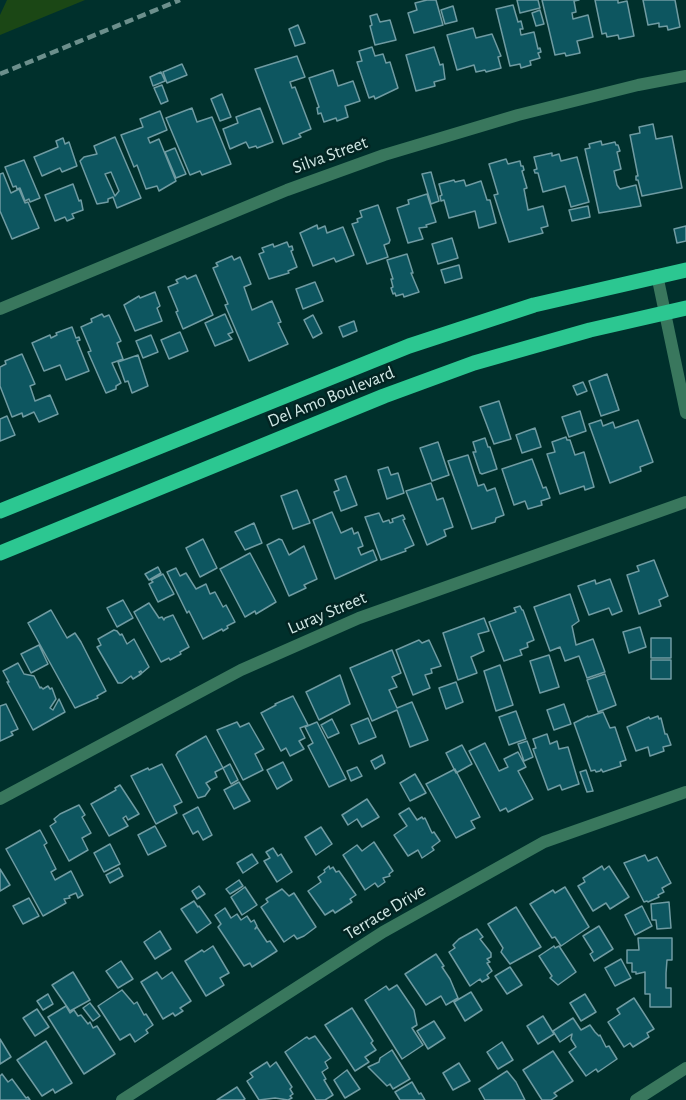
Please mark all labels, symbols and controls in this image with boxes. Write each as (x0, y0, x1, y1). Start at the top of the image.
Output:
street label: Silva Street (290, 131, 370, 179)
street label: Del Amo Boulevard (265, 362, 397, 432)
street label: Luray Street (284, 587, 370, 639)
street label: Terrace Drive (340, 879, 430, 945)

